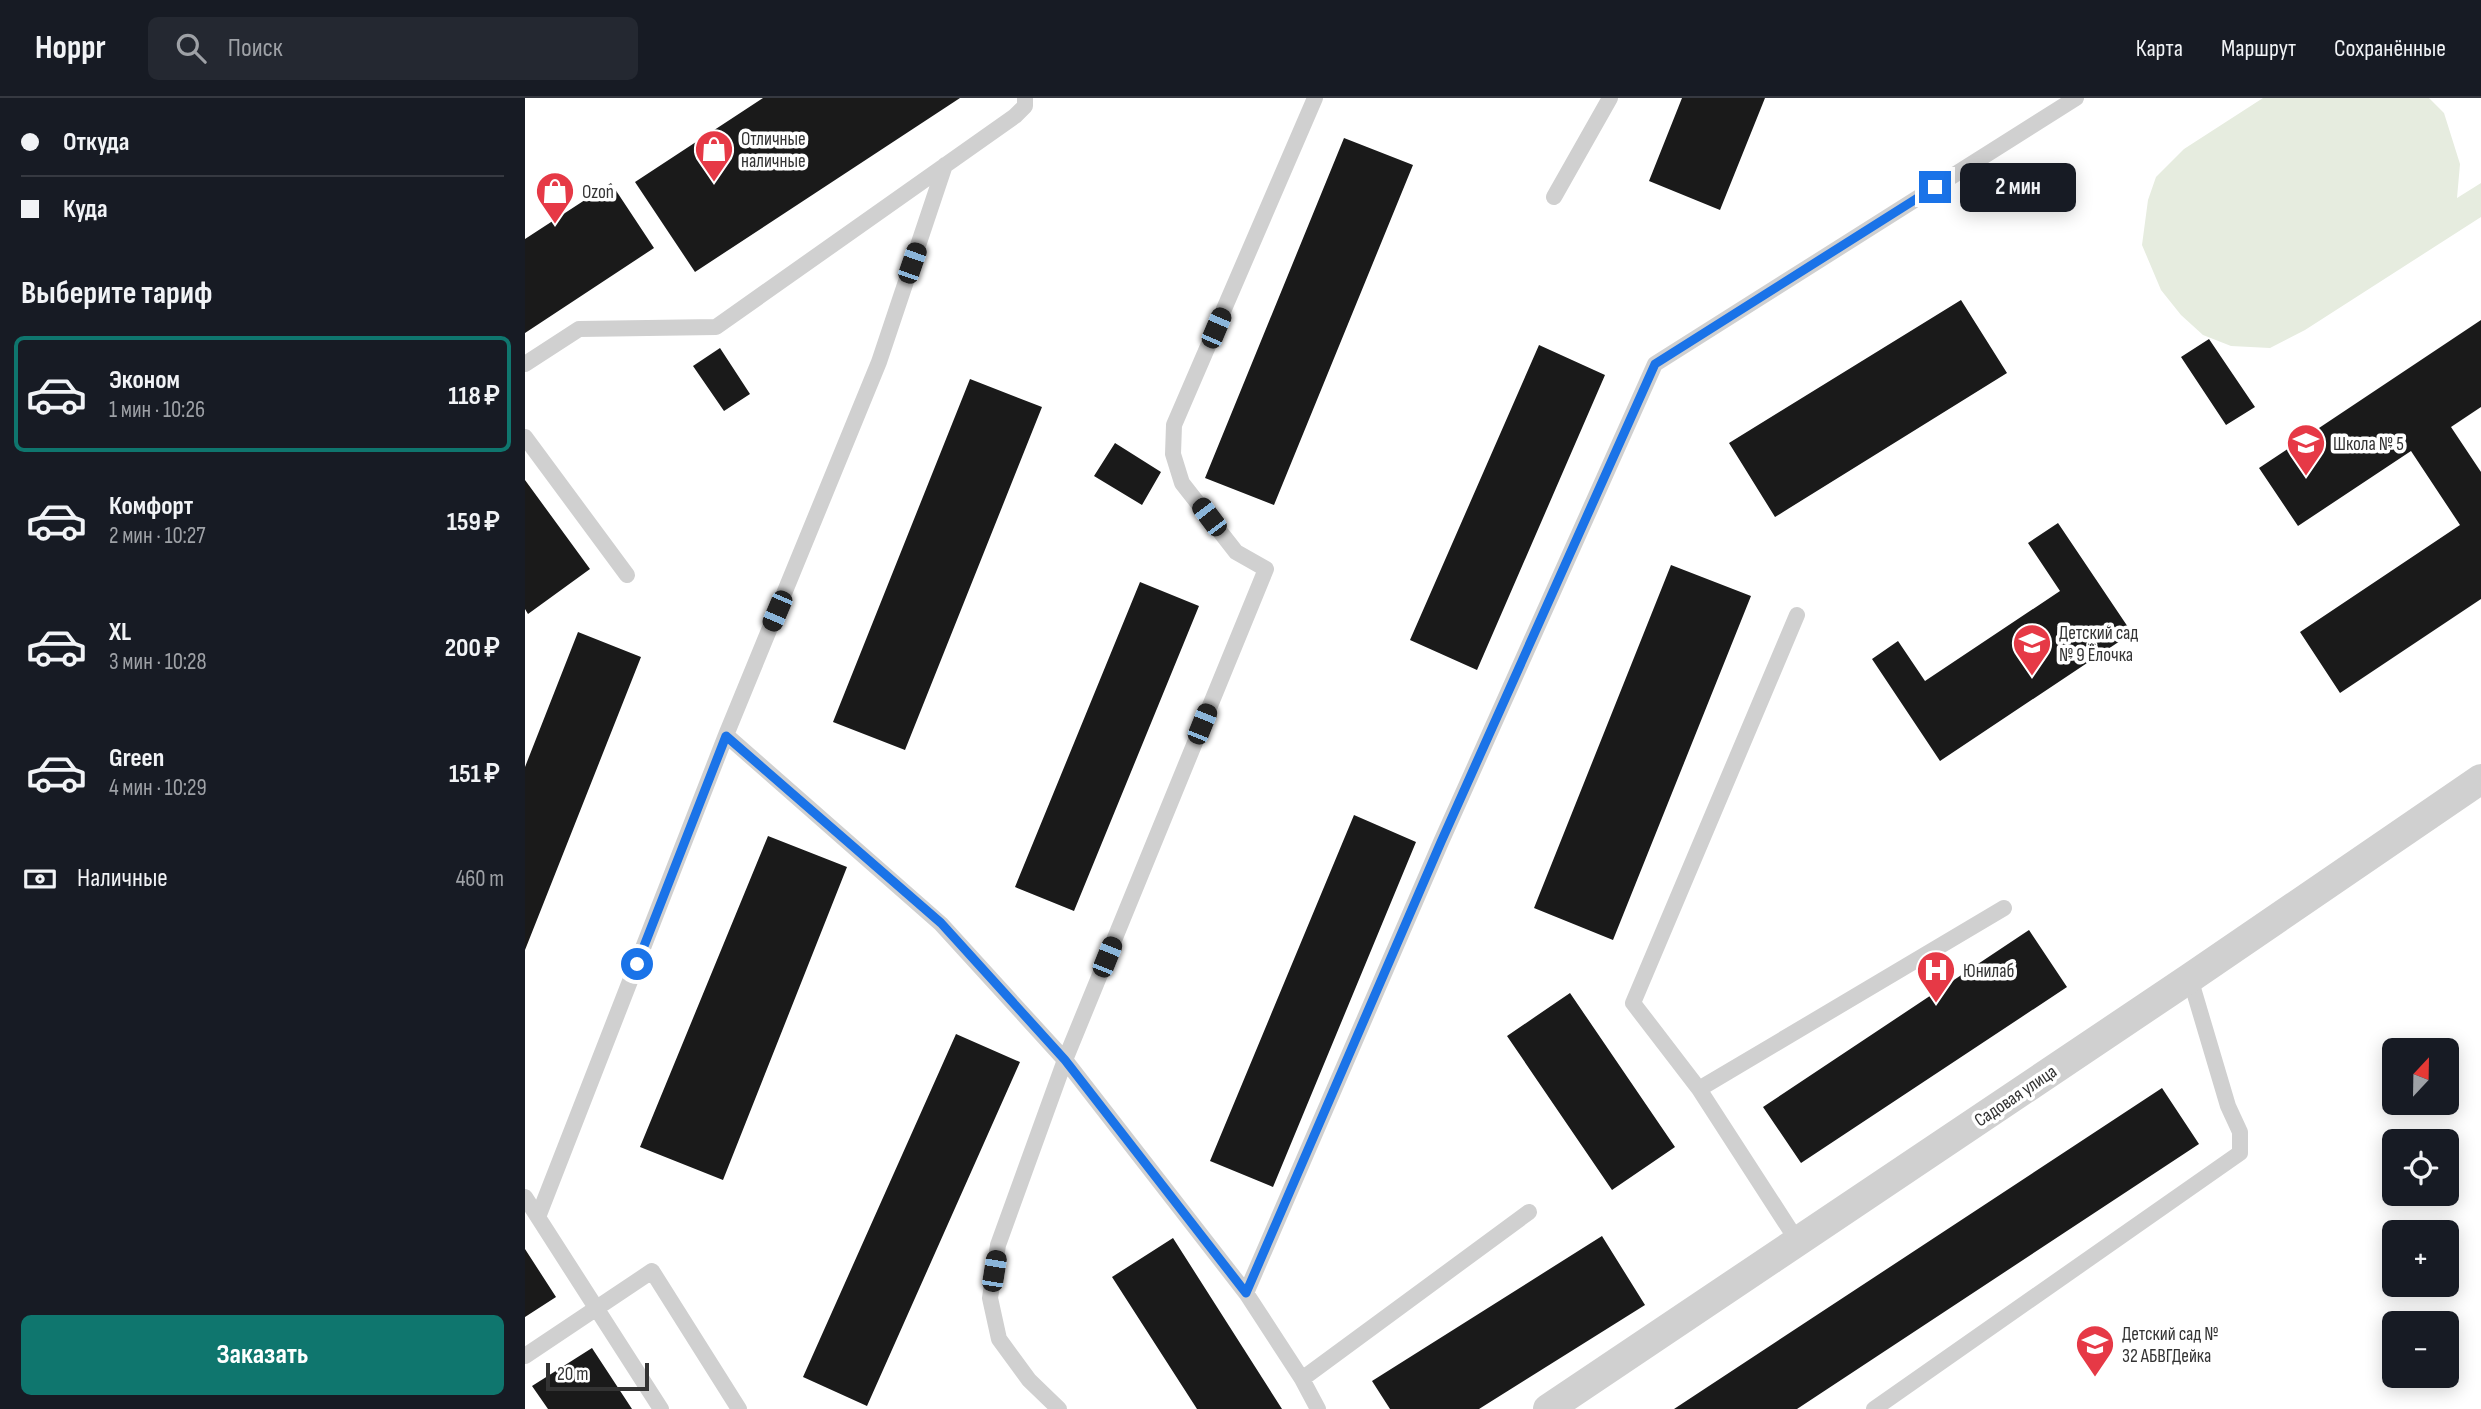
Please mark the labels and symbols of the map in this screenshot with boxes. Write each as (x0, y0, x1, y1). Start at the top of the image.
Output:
shop icon: Отличные наличные (693, 128, 735, 183)
place label: Отличные наличные (741, 128, 806, 173)
callout: 2 мин (1959, 162, 2075, 212)
shop icon: Ozon (534, 170, 576, 225)
route end (1919, 171, 1951, 203)
place label: Ozon (582, 181, 614, 204)
car (896, 240, 929, 286)
car (1199, 305, 1234, 351)
school or university icon: Школа № 5 (2285, 422, 2327, 477)
place label: Школа № 5 (2333, 433, 2404, 456)
car (1188, 494, 1231, 540)
car (760, 588, 795, 634)
school or university icon: Детский сад № 9 Ёлочка (2011, 622, 2053, 677)
place label: Детский сад № 9 Ёлочка (2059, 622, 2138, 667)
car (1185, 701, 1220, 747)
car (1090, 934, 1125, 980)
route start (621, 948, 653, 980)
hospital icon: Юнилаб (1915, 949, 1957, 1004)
place label: Юнилаб (1963, 960, 2014, 983)
north arrow (2382, 1038, 2459, 1115)
street label: Садовая улица (1970, 1060, 2061, 1132)
car (981, 1249, 1008, 1293)
school or university icon: Детский сад № 32 АБВГДейка (2074, 1323, 2116, 1378)
place label: Детский сад № 32 АБВГДейка (2122, 1323, 2219, 1368)
scale bar (546, 1360, 649, 1392)

